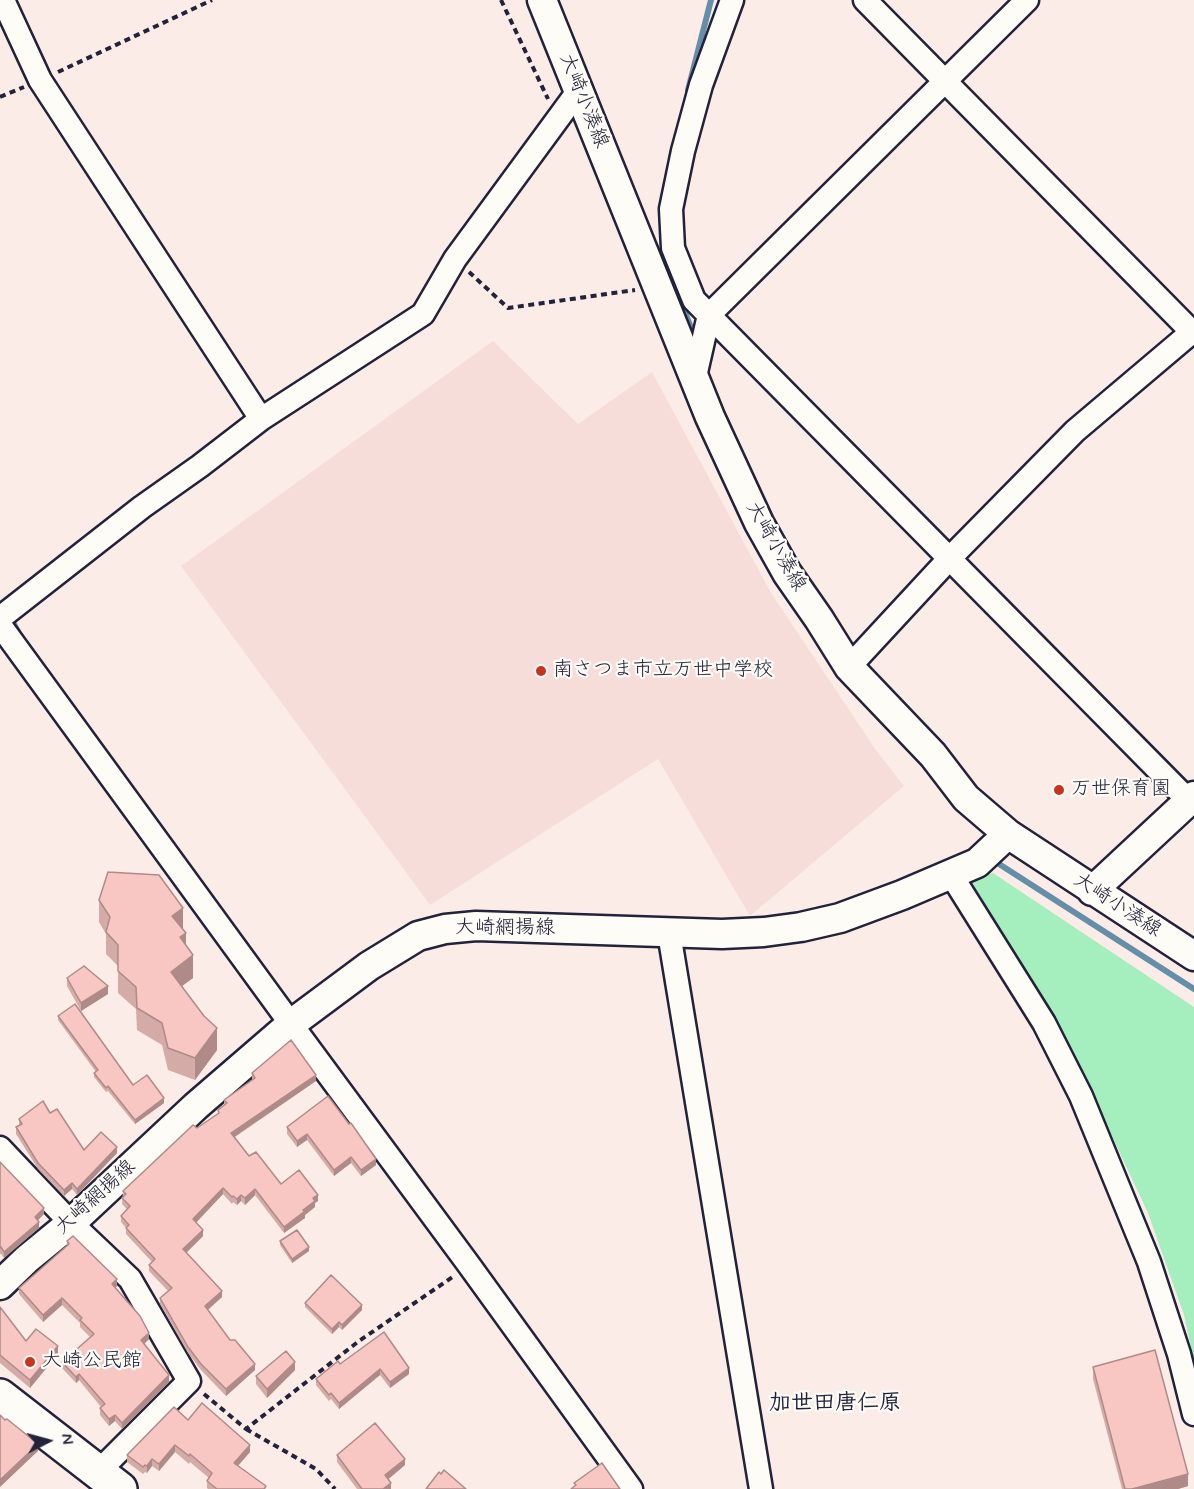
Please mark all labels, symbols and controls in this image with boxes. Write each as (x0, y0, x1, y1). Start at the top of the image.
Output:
street label: 大崎小湊線 (553, 50, 613, 152)
street label: 大崎小湊線 (740, 498, 810, 596)
place label: 南さつま市立万世中学校 (553, 659, 773, 683)
marker: 南さつま市立万世中学校 (534, 664, 548, 678)
place label: 万世保育園 (1071, 778, 1171, 802)
marker: 万世保育園 (1052, 783, 1066, 797)
street label: 大崎小湊線 (1069, 869, 1165, 943)
street label: 大崎網揚線 (455, 917, 555, 941)
street label: 大崎網揚線 (51, 1156, 141, 1240)
place label: 大崎公民館 (42, 1350, 142, 1374)
marker: 大崎公民館 (23, 1355, 37, 1369)
district label: 加世田唐仁原 (769, 1391, 901, 1417)
north arrow (18, 1411, 78, 1471)
text: N (55, 1433, 77, 1445)

